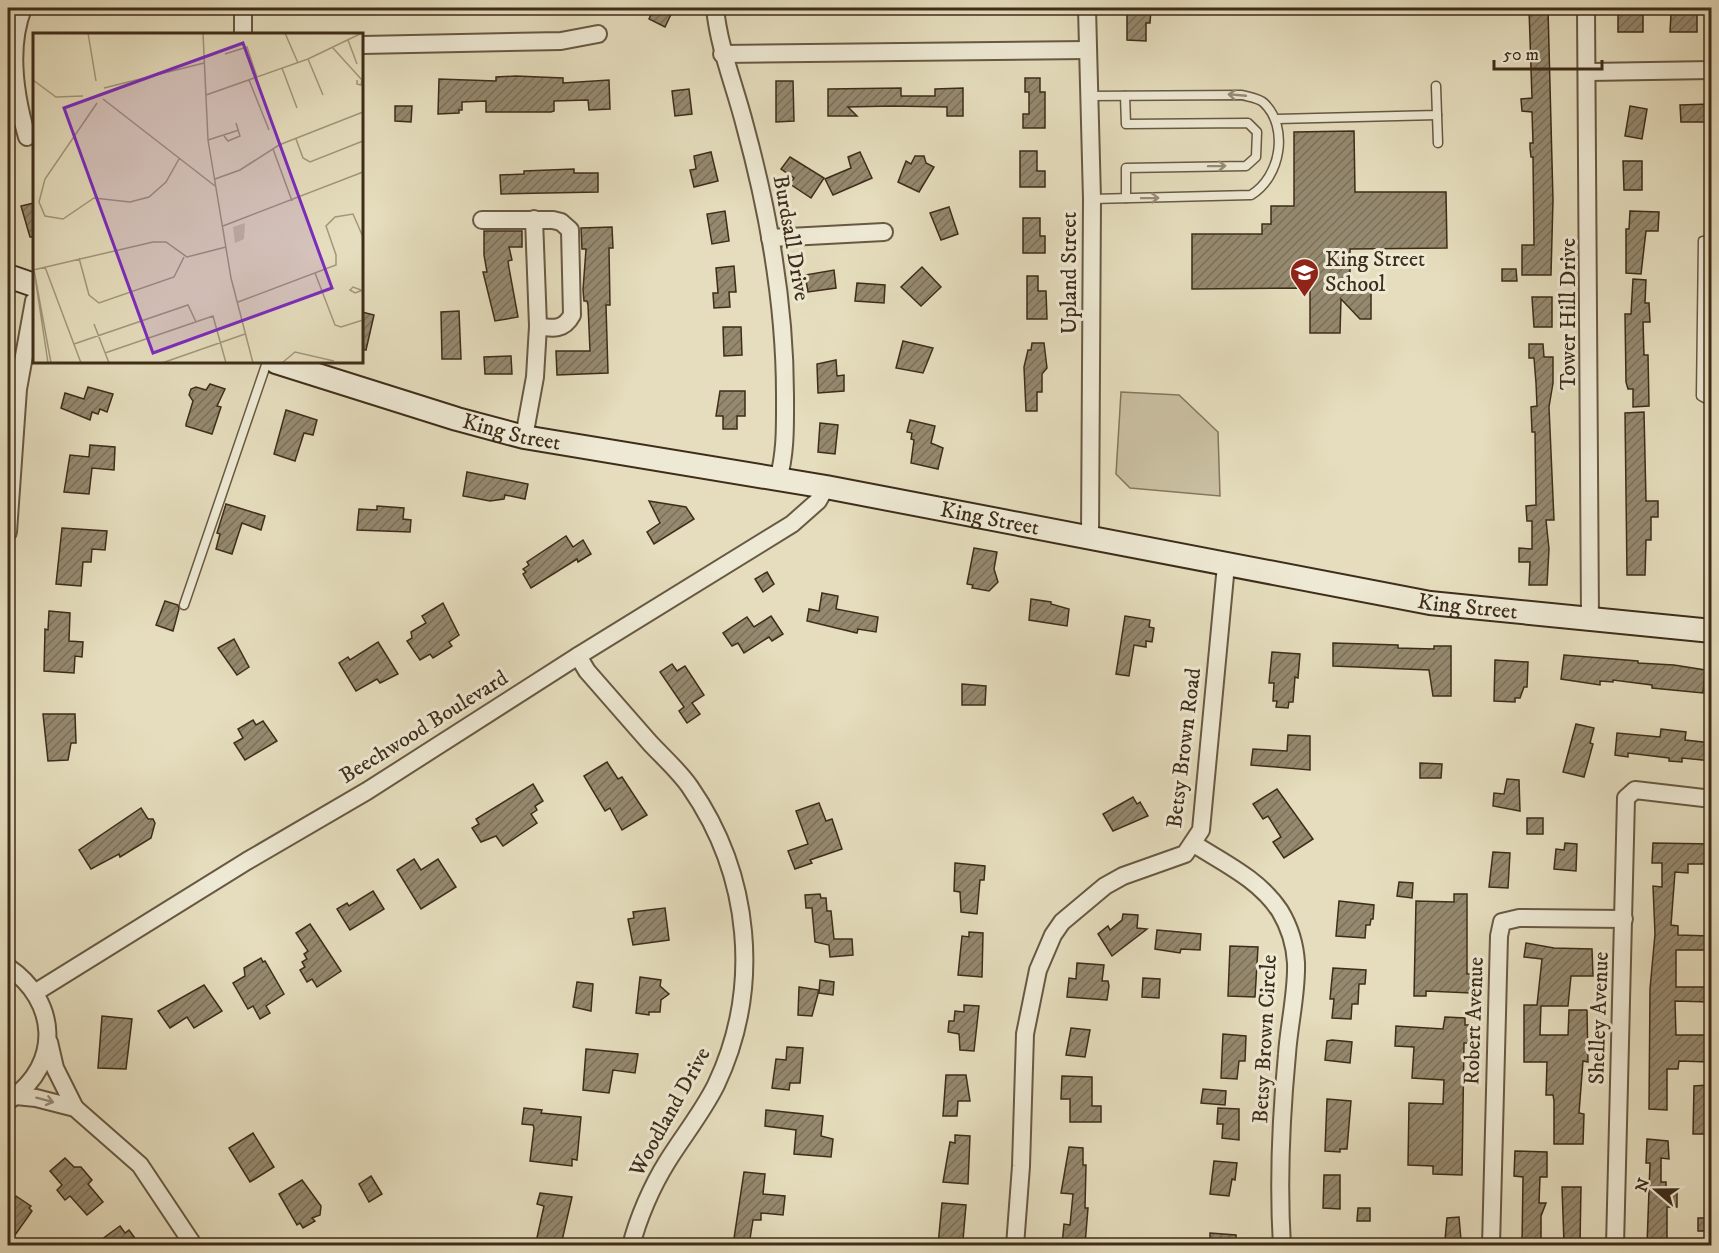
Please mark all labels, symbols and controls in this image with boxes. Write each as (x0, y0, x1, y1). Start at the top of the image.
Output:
inset map (33, 33, 363, 363)
scale bar (1494, 33, 1602, 71)
text: 50 m (1503, 44, 1539, 66)
one-way arrow (1228, 90, 1248, 101)
one-way arrow (1207, 161, 1227, 172)
street label: Burdsall Drive (767, 173, 815, 303)
one-way arrow (1140, 192, 1160, 203)
street label: Upland Street (1056, 212, 1083, 334)
street label: Tower Hill Drive (1555, 238, 1582, 390)
place label: King Street School (1325, 246, 1425, 298)
school or university icon: King Street School (1288, 256, 1320, 298)
street label: King Street (459, 408, 563, 456)
street label: King Street (938, 496, 1041, 541)
street label: King Street (1415, 587, 1519, 625)
street label: Beechwood Boulevard (335, 664, 513, 790)
street label: Betsy Brown Road (1161, 666, 1207, 830)
street label: Shelley Avenue (1583, 951, 1615, 1085)
street label: Betsy Brown Circle (1247, 954, 1283, 1124)
street label: Robert Avenue (1458, 957, 1490, 1085)
street label: Woodland Drive (623, 1043, 717, 1182)
one-way arrow (36, 1095, 55, 1106)
north arrow (1626, 1160, 1686, 1220)
text: N (1631, 1176, 1654, 1195)

